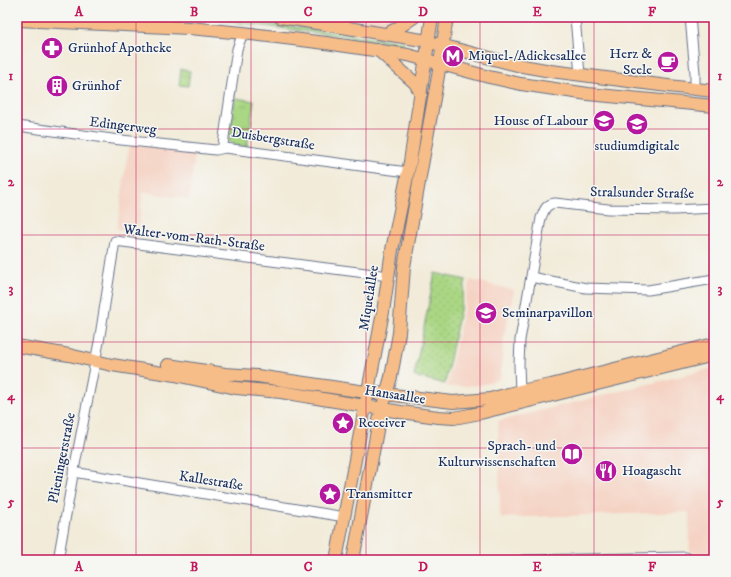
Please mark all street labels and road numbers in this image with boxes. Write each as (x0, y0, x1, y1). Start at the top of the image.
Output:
street label: Edingerweg (88, 113, 158, 139)
street label: Duisbergstraße (230, 124, 316, 155)
street label: Stralsunder Straße (590, 183, 694, 203)
street label: Walter-vom-Rath-Straße (121, 220, 266, 256)
street label: Miquelallee (355, 264, 383, 332)
street label: Hansaallee (363, 381, 427, 409)
street label: Plieningerstraße (44, 411, 80, 505)
street label: Kallestraße (178, 467, 244, 495)

